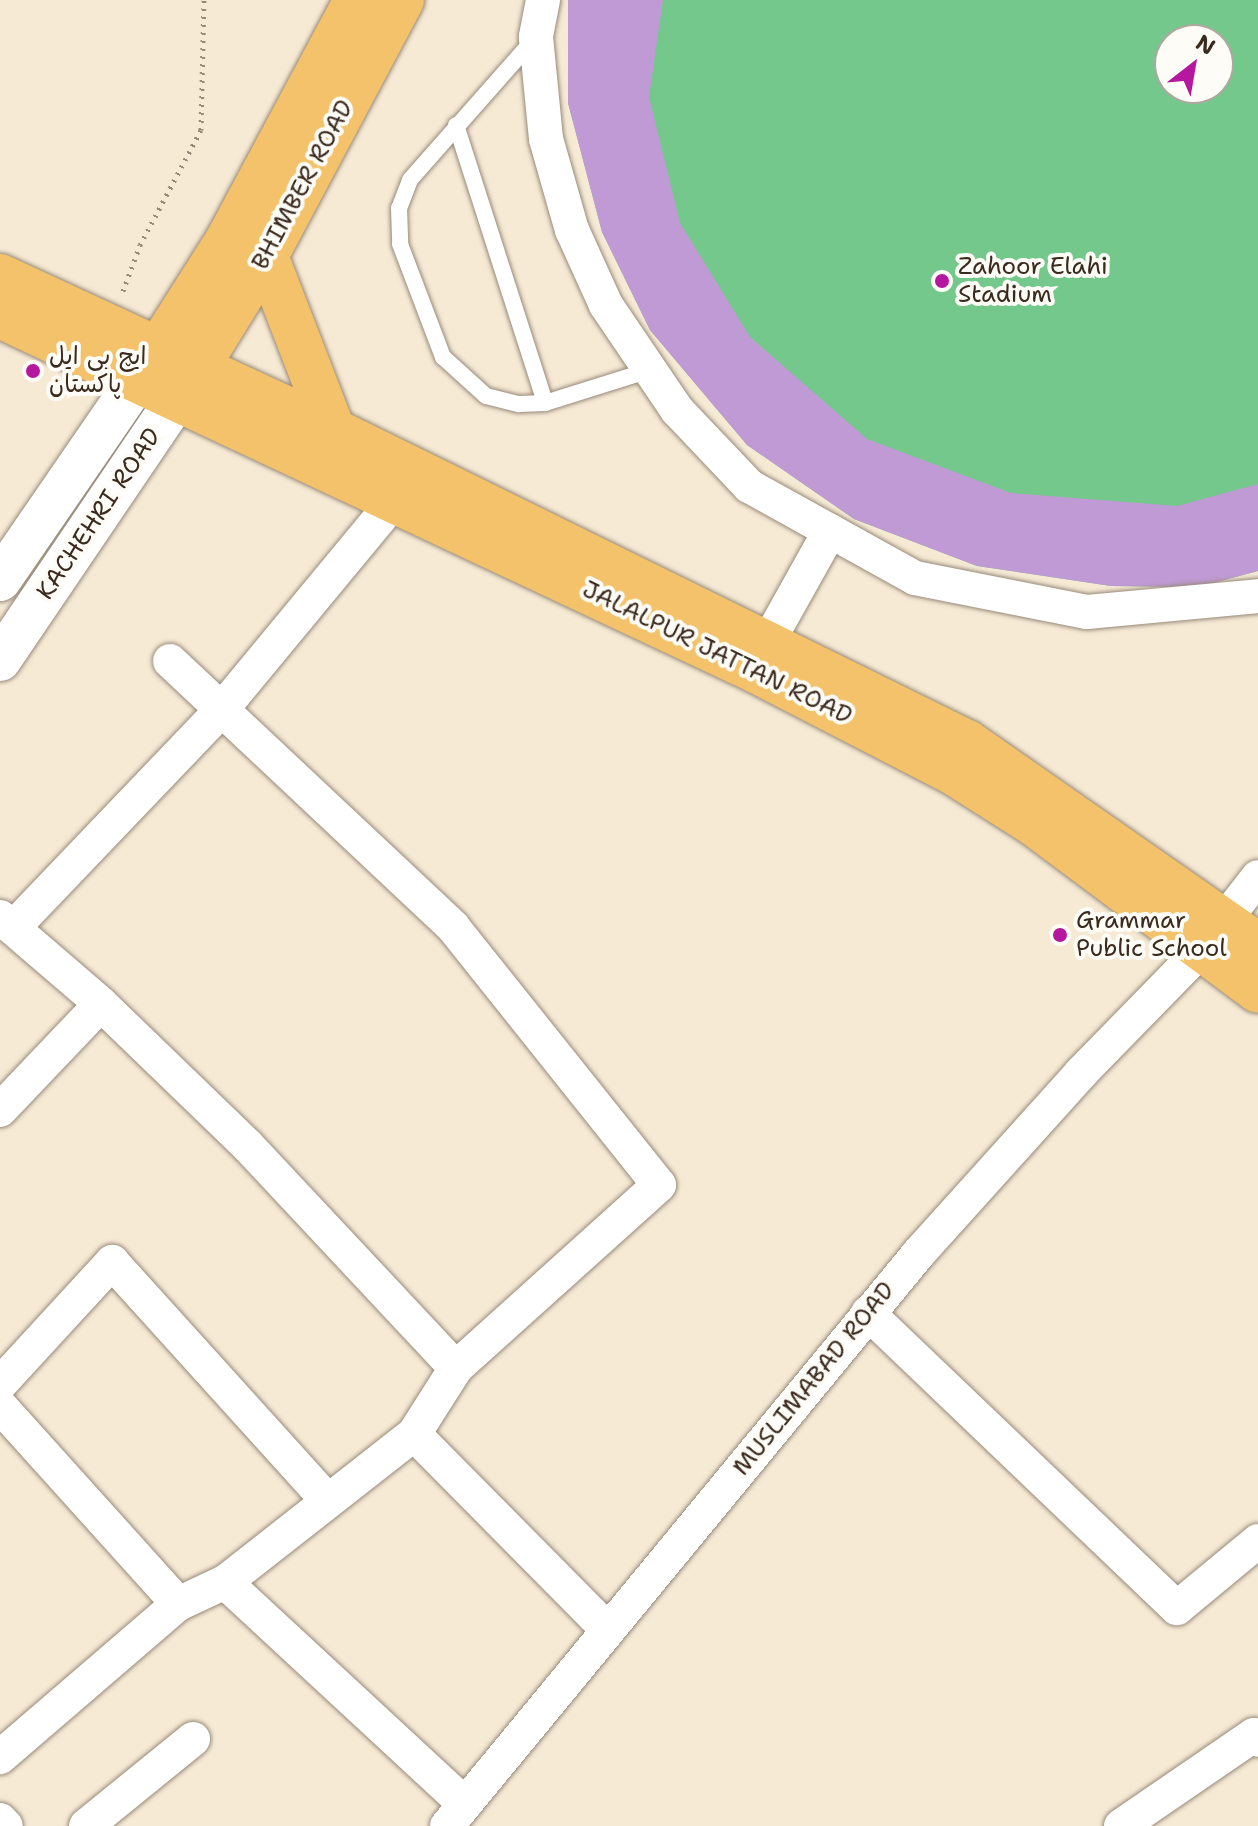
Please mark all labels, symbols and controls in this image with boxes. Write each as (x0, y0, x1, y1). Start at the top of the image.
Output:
north arrow (1154, 24, 1234, 104)
text: N (1191, 28, 1221, 62)
street label: BHIMBER ROAD (246, 95, 360, 275)
place label: Zahoor Elahi Stadium (958, 253, 1108, 309)
marker: Zahoor Elahi Stadium (933, 272, 951, 290)
place label: ایچ بی ایل پاکستان (49, 343, 146, 399)
marker: ایچ بی ایل پاکستان (24, 362, 42, 380)
street label: KACHEHRI ROAD (31, 423, 167, 605)
street label: JALALPUR JATTAN ROAD (578, 575, 856, 731)
place label: Grammar Public School (1076, 907, 1227, 963)
marker: Grammar Public School (1051, 926, 1069, 944)
street label: MUSLIMABAD ROAD (727, 1276, 901, 1482)

